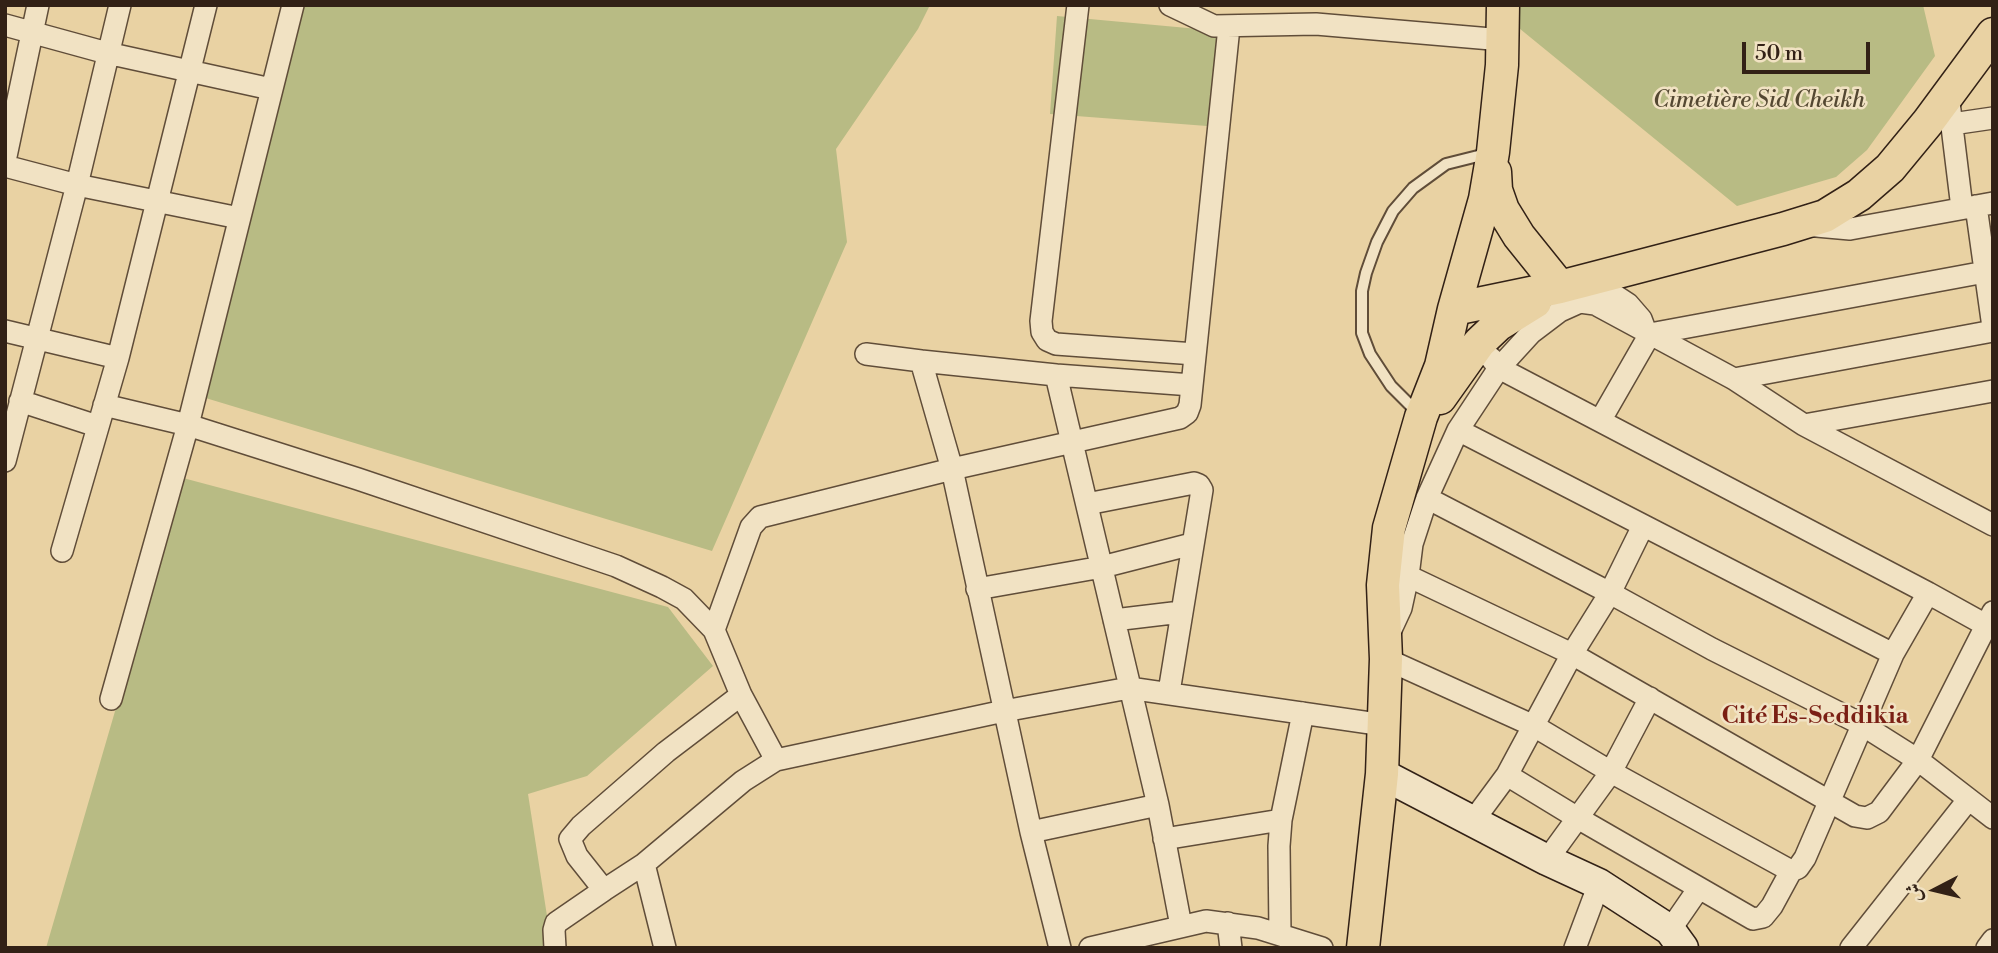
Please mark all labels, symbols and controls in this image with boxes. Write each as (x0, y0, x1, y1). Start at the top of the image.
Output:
scale bar (1746, 28, 1874, 72)
text: 50 m (1755, 41, 1803, 67)
park label: Cimetière Sid Cheikh (1653, 87, 1865, 115)
district label: Cité Es-Seddikia (1721, 703, 1909, 731)
north arrow (1900, 855, 1970, 925)
text: ش (1901, 882, 1927, 903)

